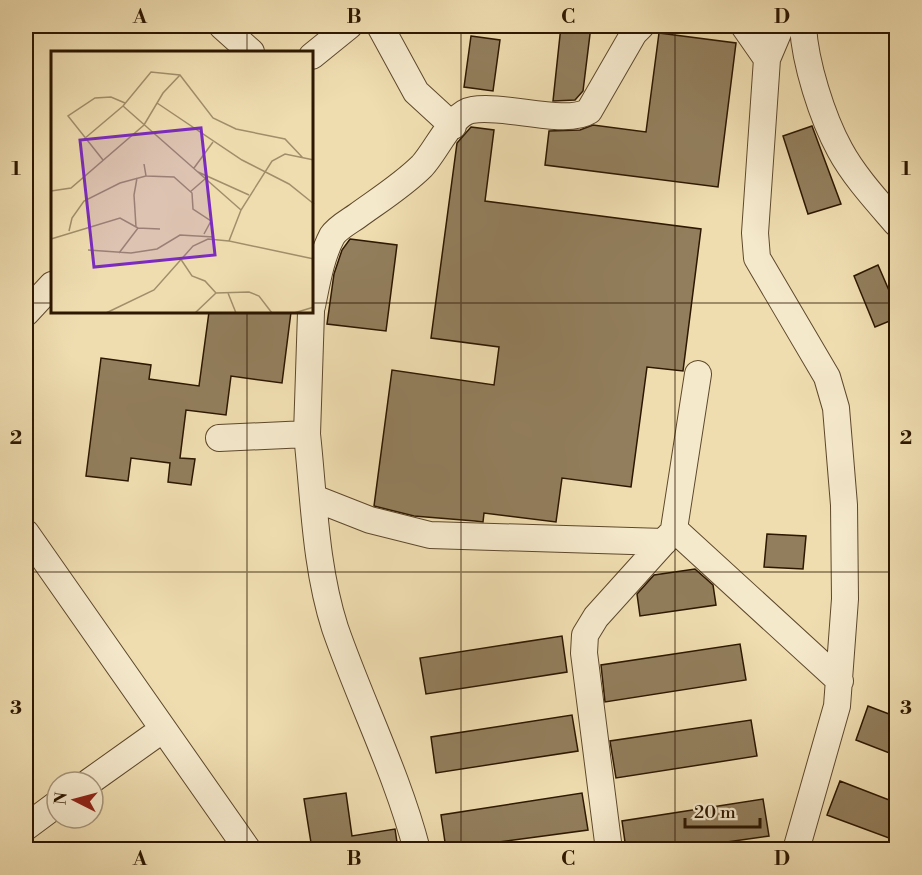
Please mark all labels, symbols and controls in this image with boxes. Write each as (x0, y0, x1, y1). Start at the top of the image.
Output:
text: A (132, 5, 148, 30)
text: B (346, 5, 362, 30)
text: C (561, 5, 575, 30)
text: D (774, 5, 790, 30)
inset map (51, 51, 314, 314)
text: 1 (11, 157, 21, 182)
text: 1 (901, 157, 911, 182)
text: 2 (10, 426, 22, 451)
text: 2 (900, 426, 912, 451)
text: 3 (10, 696, 22, 721)
text: 3 (900, 696, 912, 721)
north arrow (45, 770, 105, 830)
text: N (50, 791, 72, 806)
scale bar (685, 791, 760, 829)
text: 20 m (694, 801, 736, 824)
text: A (132, 847, 148, 872)
text: B (346, 847, 362, 872)
text: C (561, 847, 575, 872)
text: D (774, 847, 790, 872)

